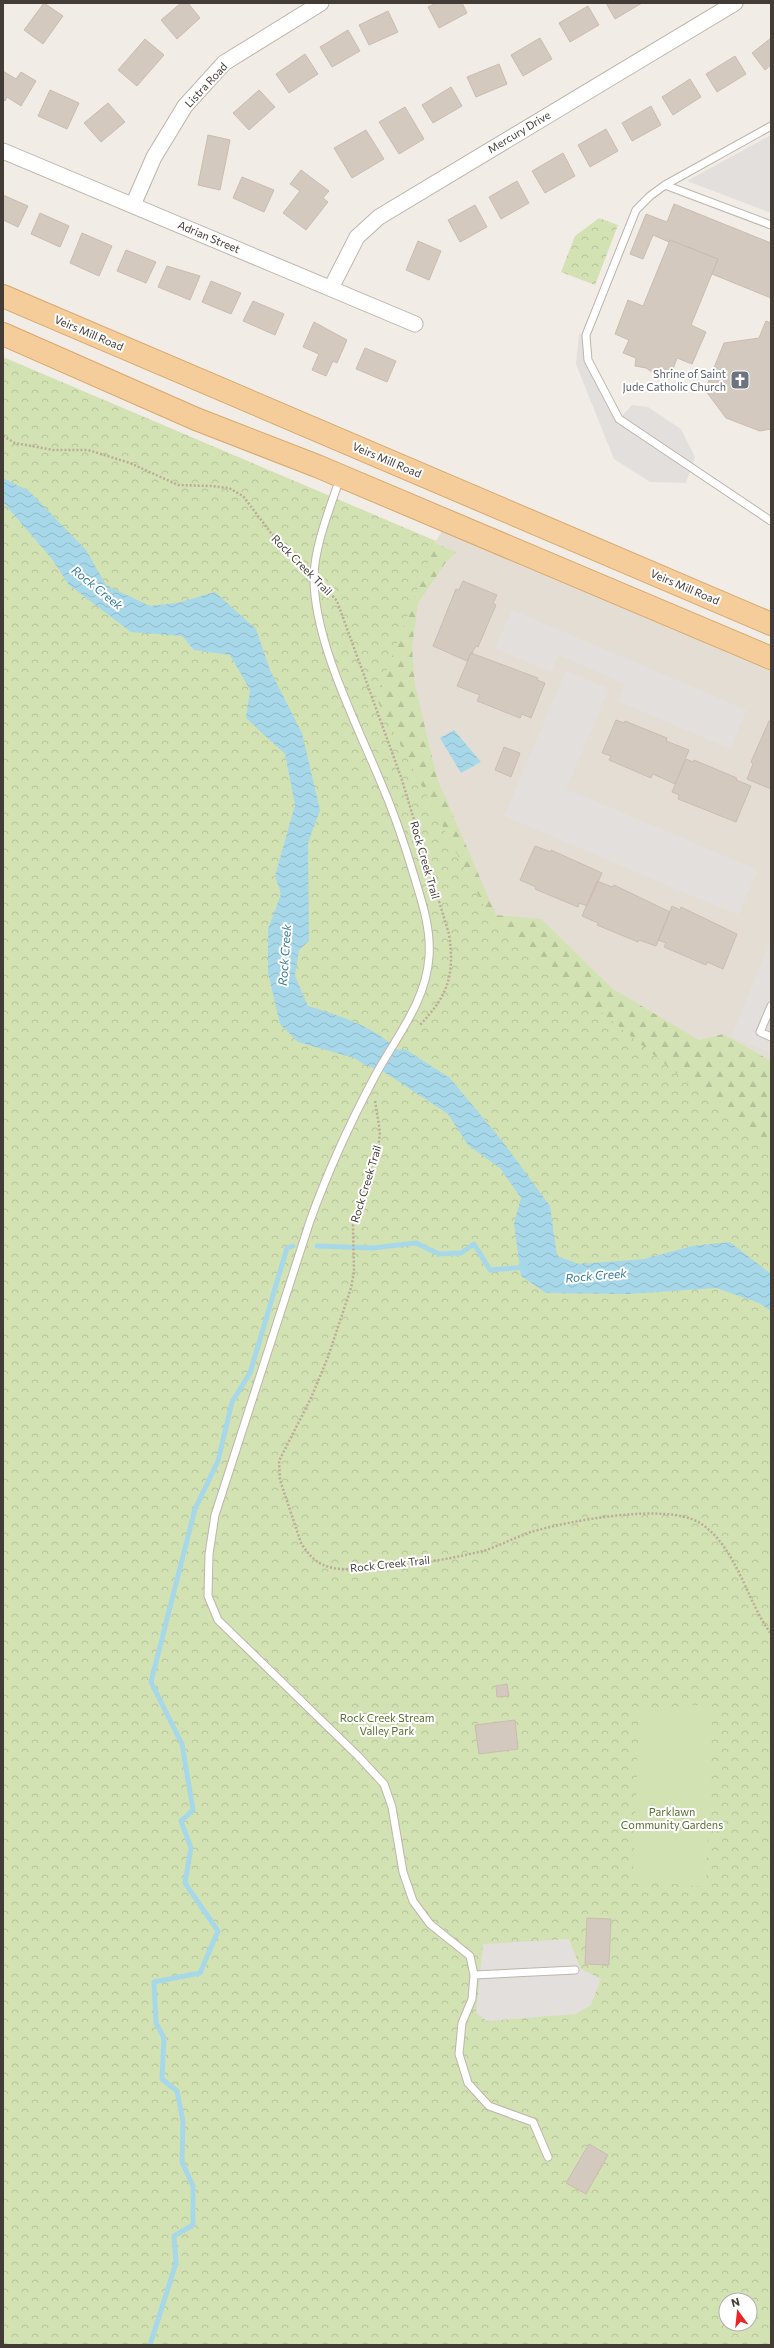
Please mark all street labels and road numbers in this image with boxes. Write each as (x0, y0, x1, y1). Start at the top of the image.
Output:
street label: Listra Road (182, 60, 230, 110)
street label: Mercury Drive (485, 108, 553, 155)
street label: Adrian Street (176, 218, 243, 256)
street label: Veirs Mill Road (53, 312, 126, 353)
street label: Veirs Mill Road (351, 439, 424, 480)
street label: Rock Creek Trail (269, 532, 335, 598)
street label: Veirs Mill Road (649, 566, 722, 607)
street label: Rock Creek Trail (408, 819, 443, 900)
street label: Rock Creek Trail (348, 1144, 383, 1224)
street label: Rock Creek Trail (349, 1553, 431, 1574)

